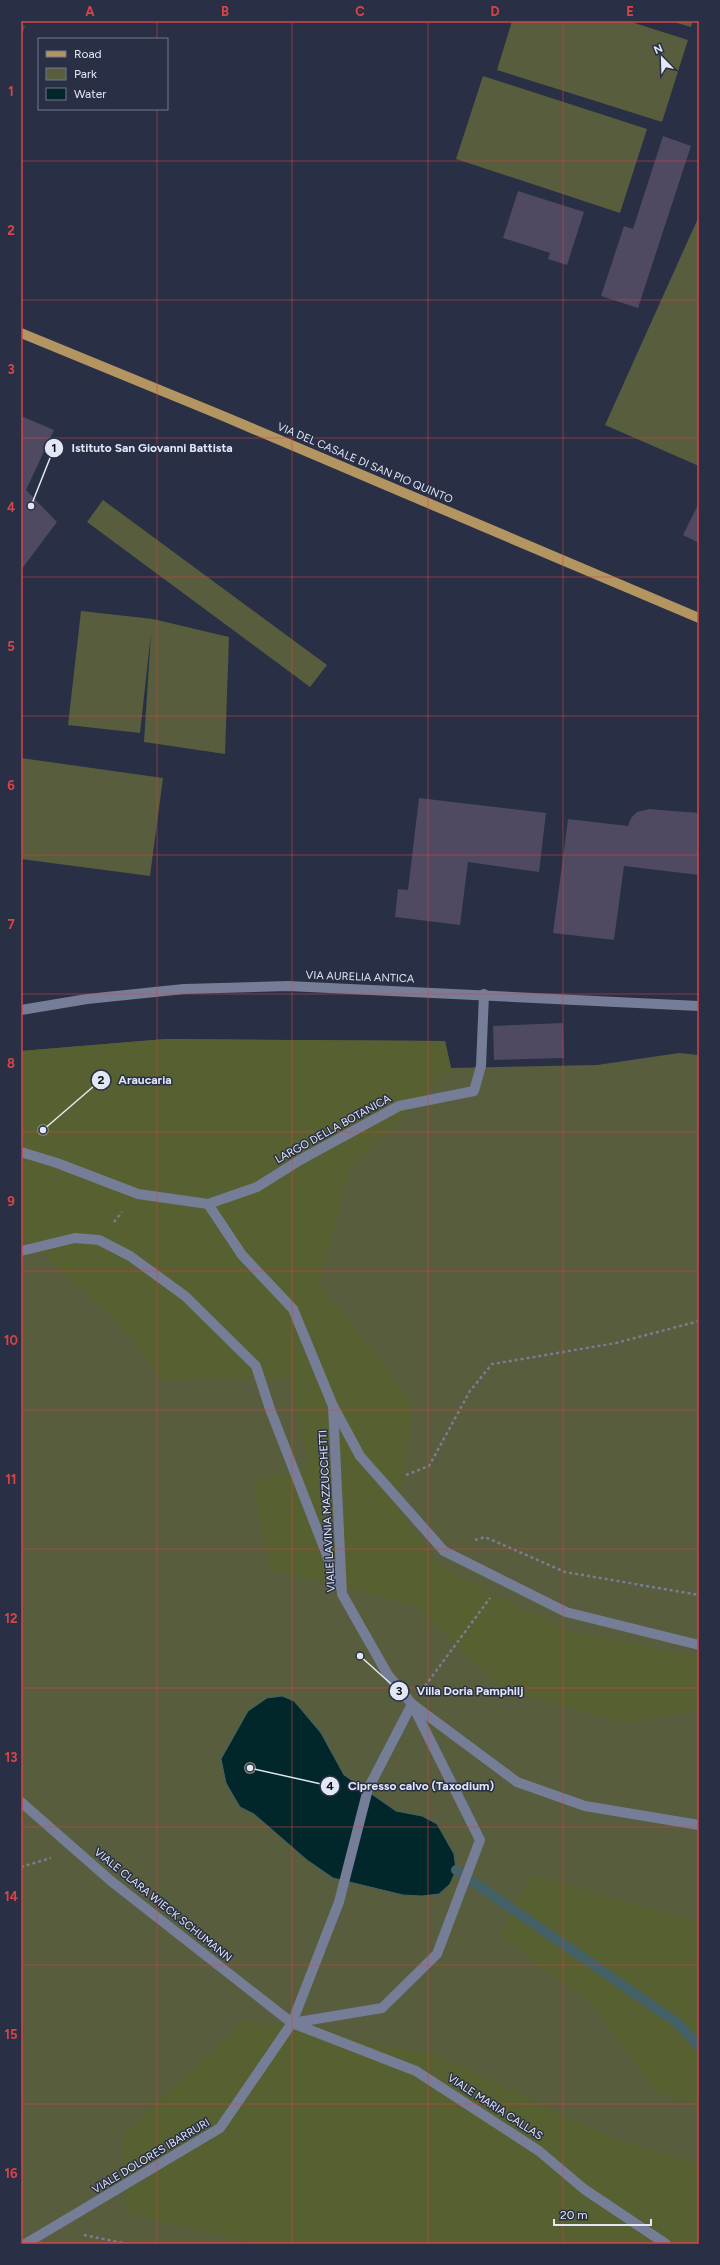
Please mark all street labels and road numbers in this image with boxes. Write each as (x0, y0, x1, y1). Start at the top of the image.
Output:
street label: VIA DEL CASALE DI SAN PIO QUINTO (275, 420, 455, 506)
street label: VIA AURELIA ANTICA (305, 969, 415, 985)
street label: LARGO DELLA BOTANICA (273, 1092, 394, 1166)
street label: VIALE LAVINIA MAZZUCCHETTI (316, 1430, 338, 1592)
street label: VIALE CLARA WIECK SCHUMANN (92, 1845, 234, 1965)
street label: VIALE MARIA CALLAS (445, 2071, 545, 2143)
street label: VIALE DOLORES IBARRURI (90, 2116, 212, 2196)

